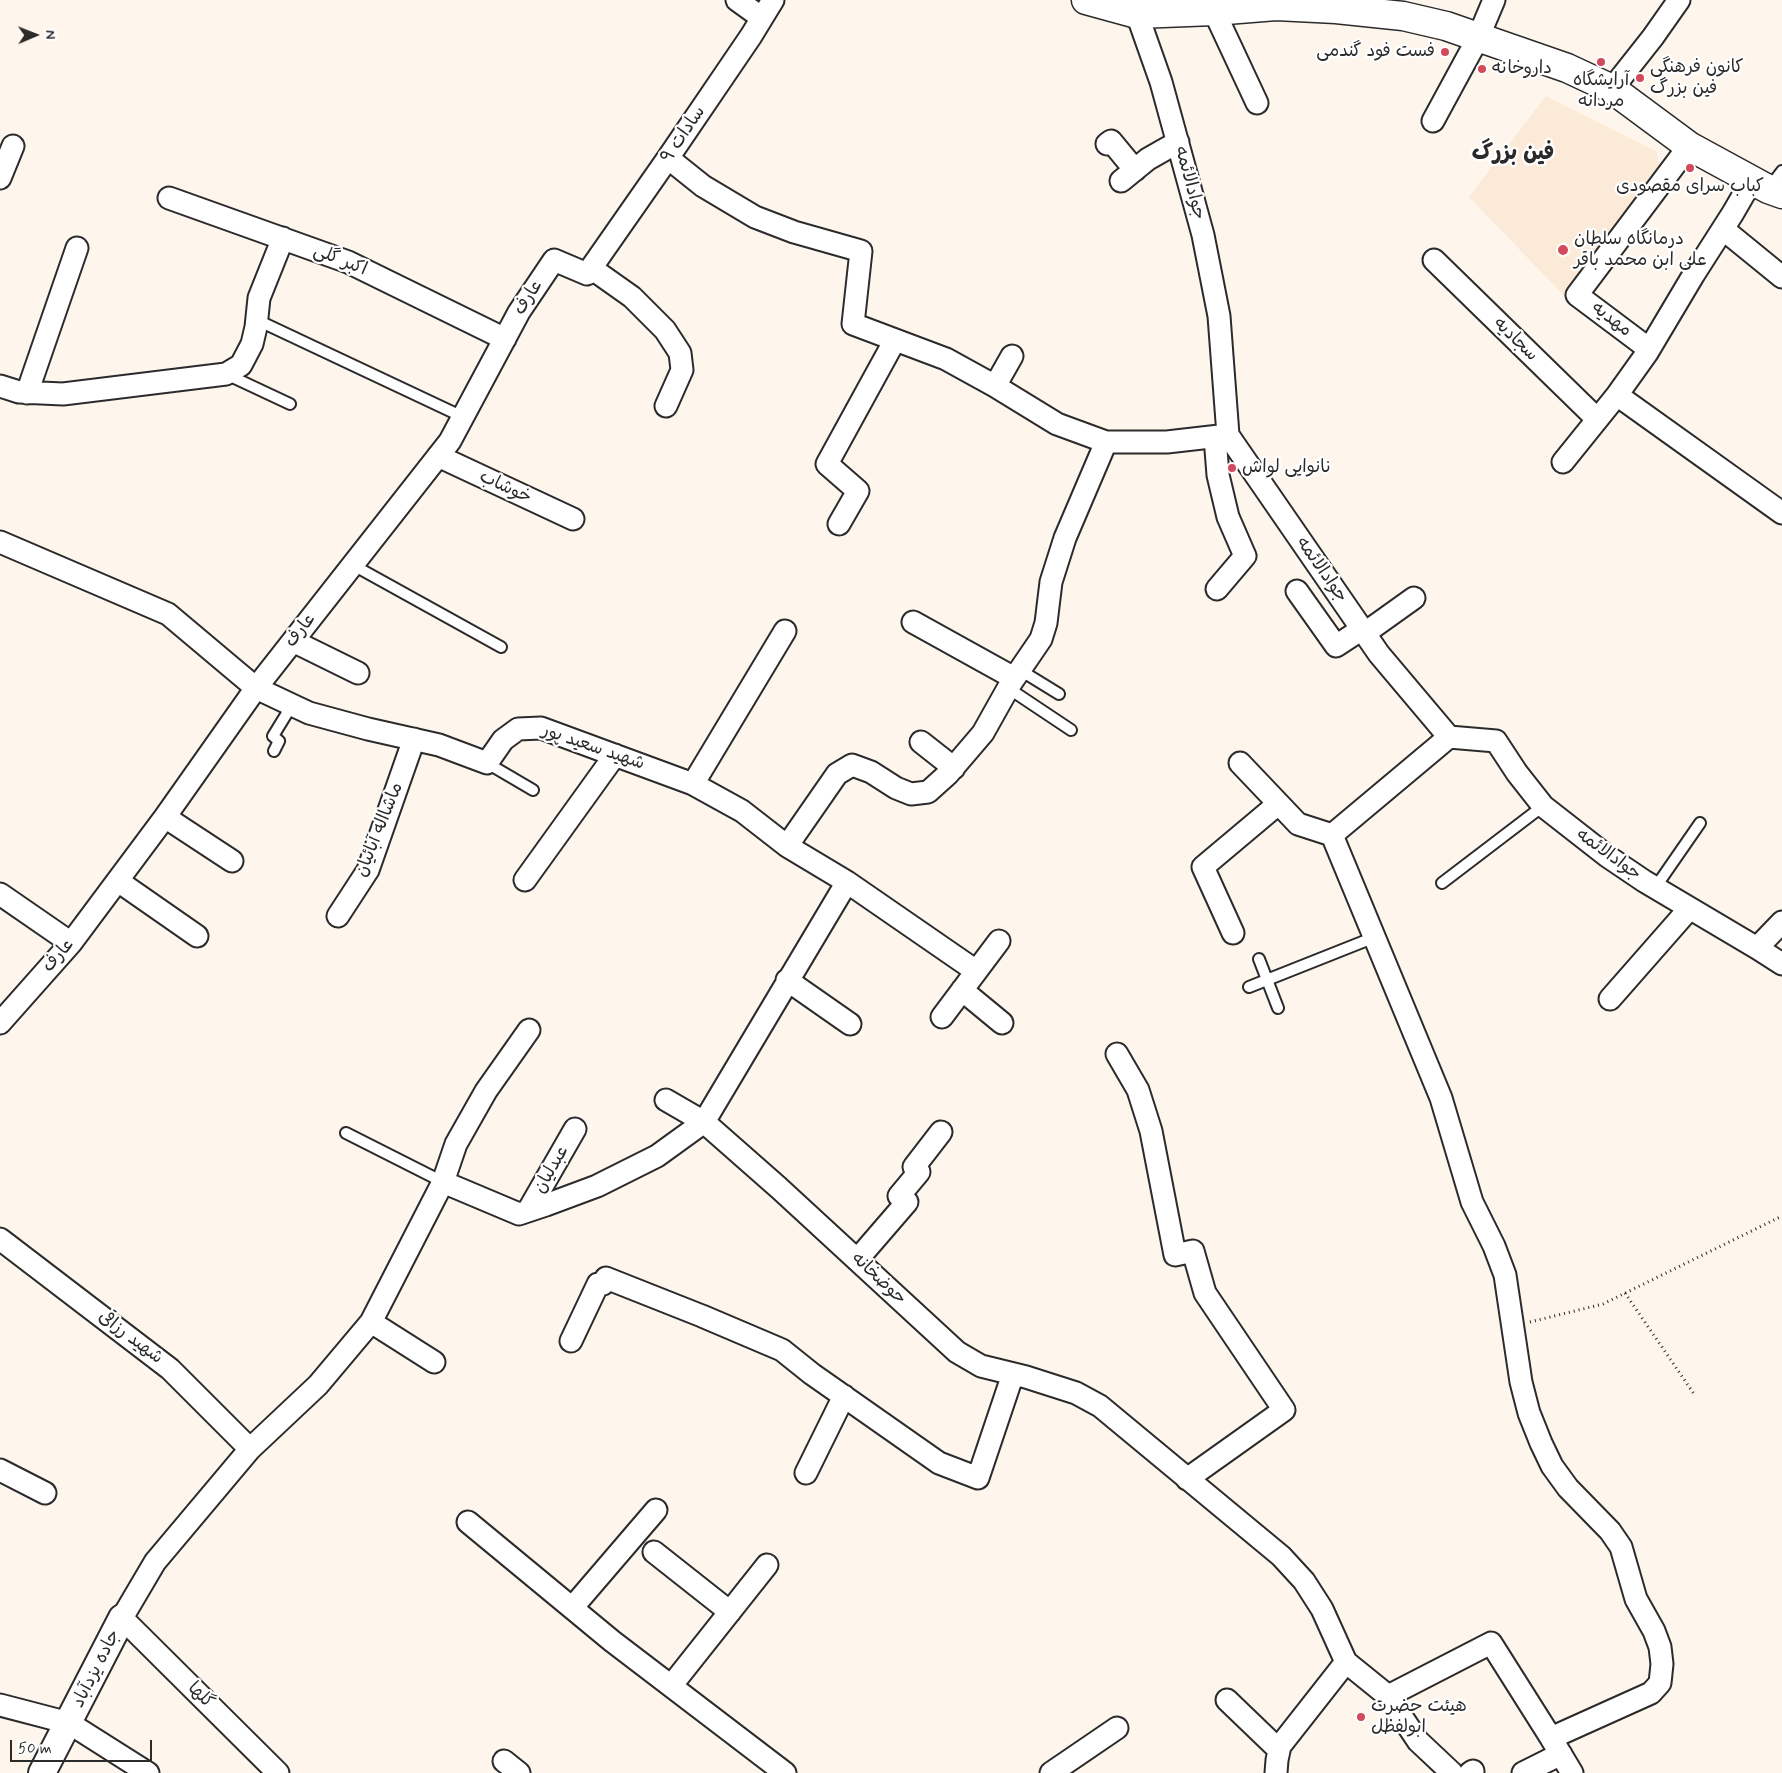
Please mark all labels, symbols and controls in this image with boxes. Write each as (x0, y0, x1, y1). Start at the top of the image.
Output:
north arrow (10, 10, 60, 60)
text: N (41, 30, 59, 40)
place label: فست فود گندمی (1316, 41, 1435, 63)
marker: فست فود گندمی (1439, 46, 1451, 58)
marker: آرایشگاه مردانه (1595, 56, 1607, 68)
place label: کانون فرهنگی فین بزرگ (1650, 57, 1743, 100)
place label: داروخانه (1492, 58, 1552, 80)
marker: داروخانه (1476, 63, 1488, 75)
place label: آرایشگاه مردانه (1573, 70, 1629, 112)
marker: کانون فرهنگی فین بزرگ (1634, 72, 1646, 84)
street label: سادات ۹ (657, 102, 711, 168)
district label: فین بزرگ (1472, 141, 1554, 167)
street label: جوادالائمه (1169, 144, 1209, 222)
marker: کباب سرای مقصودی (1684, 162, 1696, 174)
place label: کباب سرای مقصودی (1616, 176, 1764, 198)
place label: درمانگاه سلطان علی ابن محمد باقر (1574, 229, 1707, 272)
street label: اکبر گلی (310, 241, 370, 281)
marker: درمانگاه سلطان علی ابن محمد باقر (1556, 243, 1570, 257)
street label: عارف (510, 276, 548, 320)
street label: مهدیه (1587, 298, 1635, 342)
street label: سجادیه (1488, 313, 1542, 367)
place label: نانوایی لواش (1242, 457, 1331, 479)
marker: نانوایی لواش (1226, 462, 1238, 474)
street label: خوشاب (475, 467, 535, 509)
street label: جوادالائمه (1291, 533, 1351, 607)
street label: عارف (281, 610, 321, 652)
street label: شهید سعید پور (539, 720, 647, 776)
street label: ماشااله آبائیان (351, 780, 409, 880)
street label: جوادالائمه (1571, 824, 1645, 886)
street label: عارف (39, 935, 79, 977)
street label: عبدلیان (530, 1142, 574, 1198)
street label: حوضخانه (846, 1248, 910, 1310)
street label: شهید رزاقی (93, 1307, 167, 1369)
street label: جاده یزدآباد (68, 1626, 126, 1712)
street label: گلها (182, 1678, 218, 1714)
place label: هیئت حضرت ابولفظل (1371, 1696, 1467, 1738)
marker: هیئت حضرت ابولفظل (1355, 1711, 1367, 1723)
scale bar (12, 1730, 155, 1762)
text: 50 m (18, 1739, 52, 1759)

